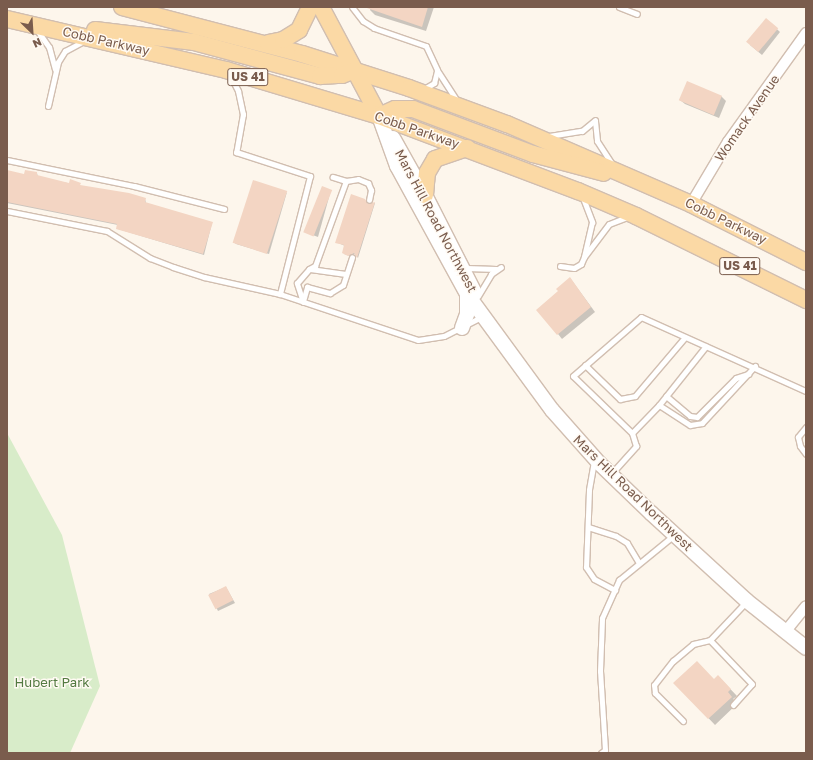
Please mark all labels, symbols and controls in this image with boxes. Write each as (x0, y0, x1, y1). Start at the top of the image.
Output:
north arrow (12, 12, 52, 52)
street label: Cobb Parkway (61, 23, 151, 59)
text: N (31, 36, 44, 51)
road number: US 41 (227, 67, 269, 87)
street label: Womack Avenue (711, 72, 783, 164)
street label: Cobb Parkway (372, 108, 462, 152)
street label: Mars Hill Road Northwest (392, 147, 480, 295)
street label: Cobb Parkway (683, 195, 769, 247)
road number: US 41 (719, 256, 761, 276)
street label: Mars Hill Road Northwest (570, 432, 696, 554)
park label: Hubert Park (14, 674, 90, 690)

